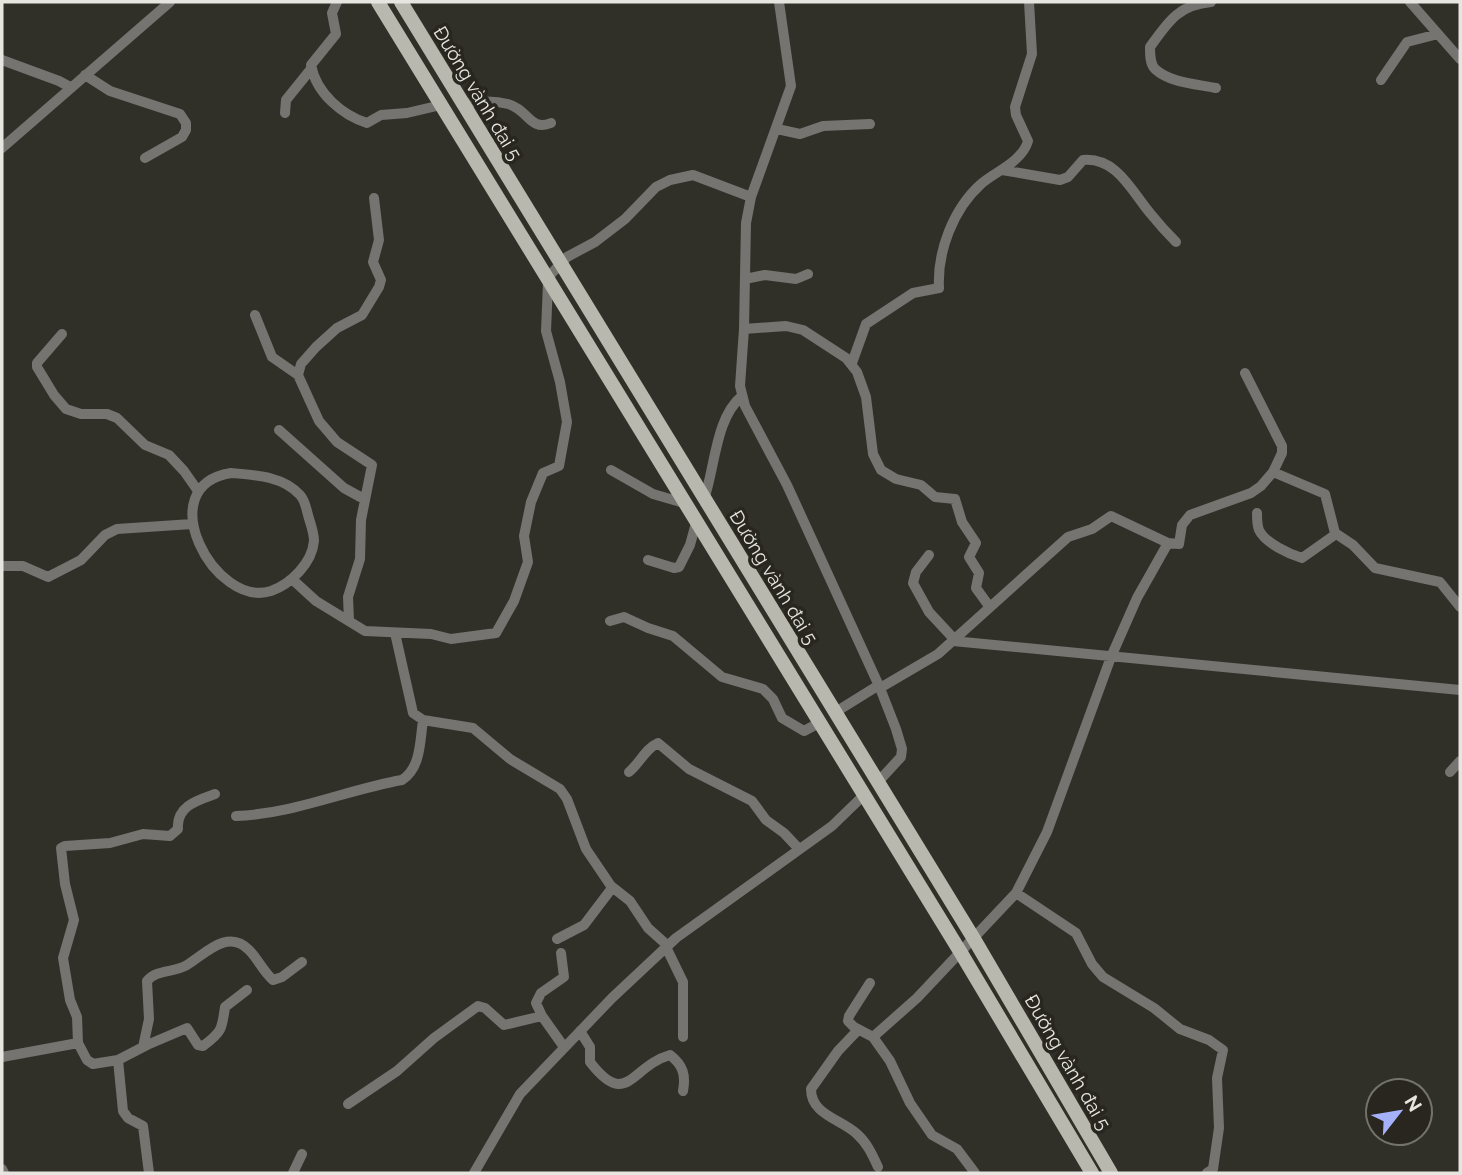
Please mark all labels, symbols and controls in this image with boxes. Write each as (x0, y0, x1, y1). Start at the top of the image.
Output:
street label: Đường vành đai 5 (429, 22, 527, 164)
street label: Đường vành đai 5 (725, 506, 823, 648)
street label: Đường vành đai 5 (1020, 991, 1116, 1133)
north arrow (1364, 1077, 1434, 1147)
text: N (1400, 1091, 1427, 1115)

